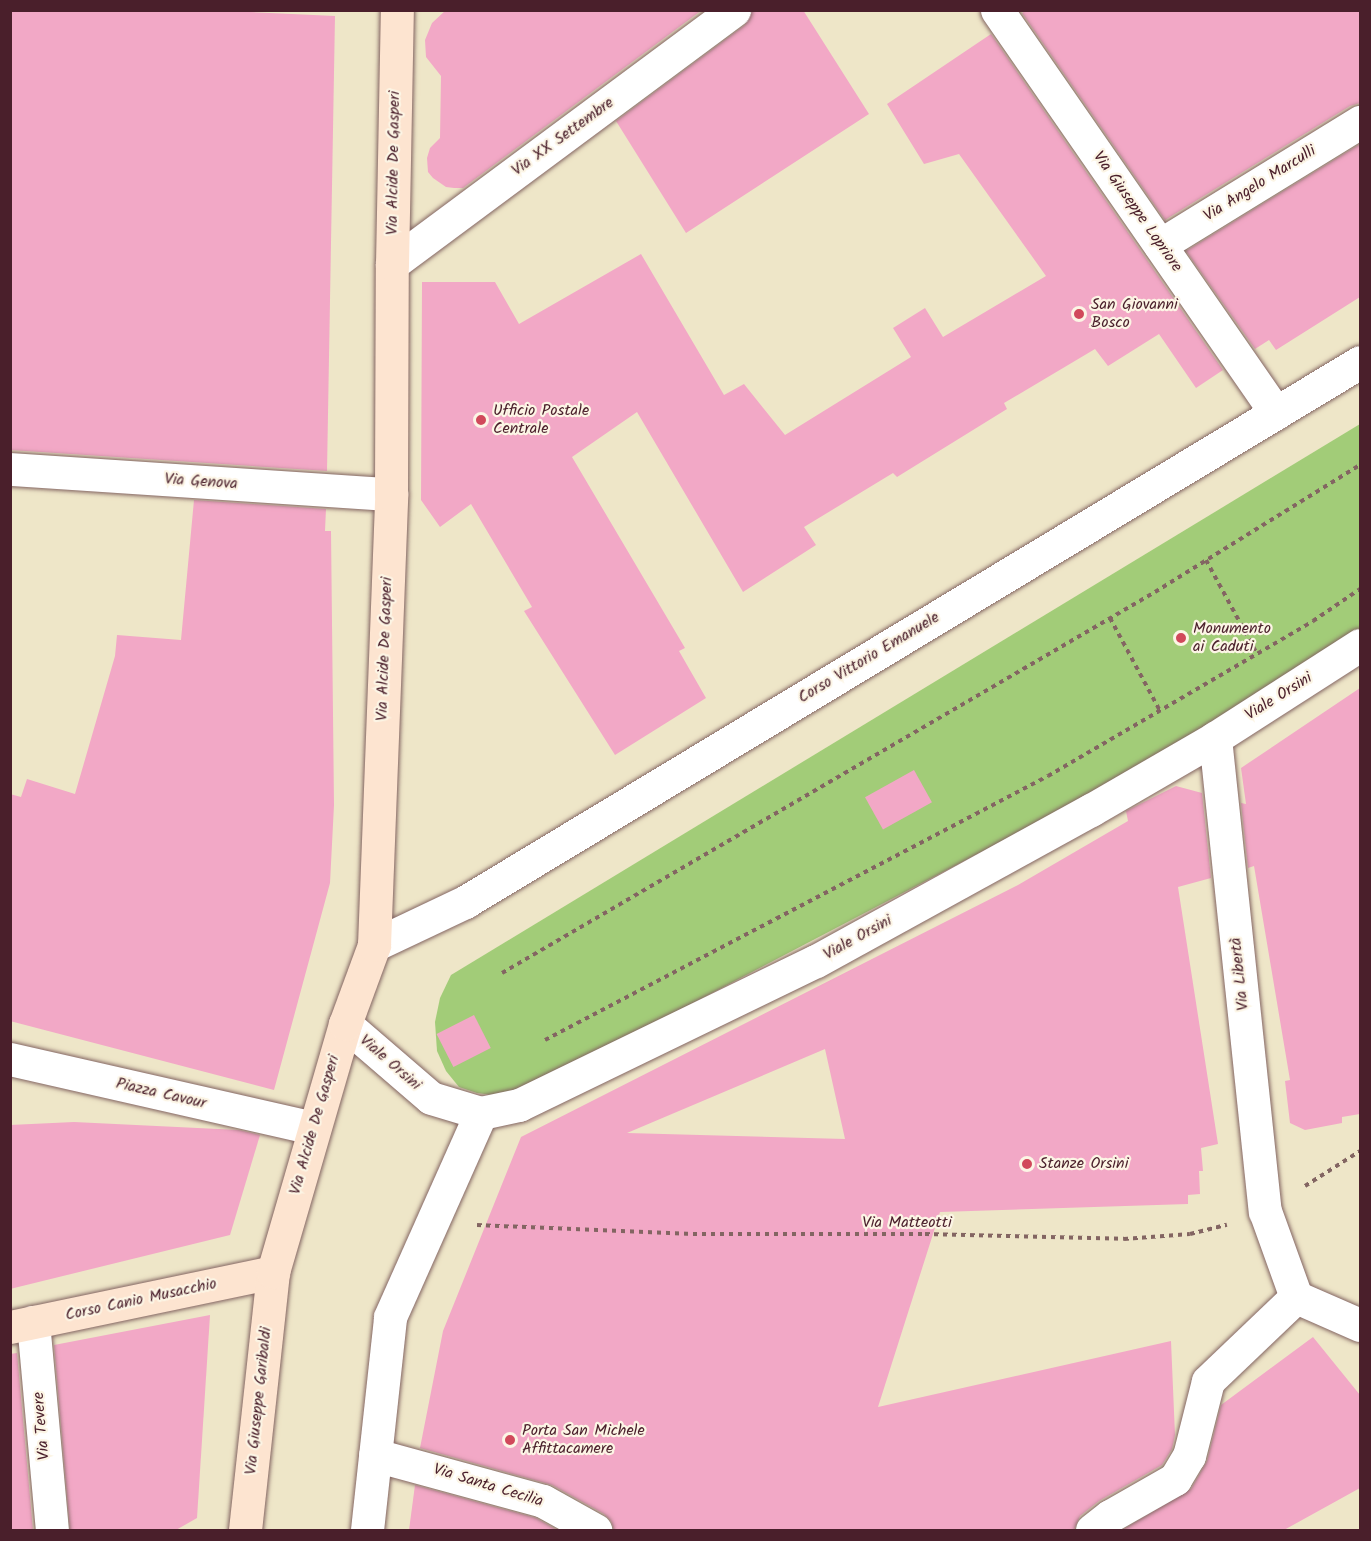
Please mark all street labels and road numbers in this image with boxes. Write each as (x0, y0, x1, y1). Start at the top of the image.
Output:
street label: Via Alcide De Gasperi (383, 91, 405, 235)
street label: Via XX Settembre (508, 94, 618, 180)
street label: Via Angelo Marculli (1200, 142, 1320, 226)
street label: Via Giuseppe Lopriore (1088, 148, 1186, 276)
street label: Via Genova (164, 470, 238, 494)
street label: Via Alcide De Gasperi (373, 577, 397, 721)
street label: Corso Vittorio Emanuele (795, 608, 943, 708)
street label: Viale Orsini (1242, 669, 1316, 725)
street label: Viale Orsini (820, 911, 896, 965)
street label: Via Libertà (1227, 936, 1253, 1012)
street label: Viale Orsini (355, 1031, 425, 1095)
street label: Via Alcide De Gasperi (286, 1053, 344, 1197)
street label: Piazza Cavour (114, 1074, 208, 1114)
street label: Via Matteotti (862, 1213, 952, 1233)
street label: Corso Canio Musacchio (64, 1275, 218, 1325)
street label: Via Giuseppe Garibaldi (242, 1326, 276, 1476)
street label: Via Tevere (29, 1391, 55, 1461)
street label: Via Santa Cecilia (431, 1460, 545, 1512)

